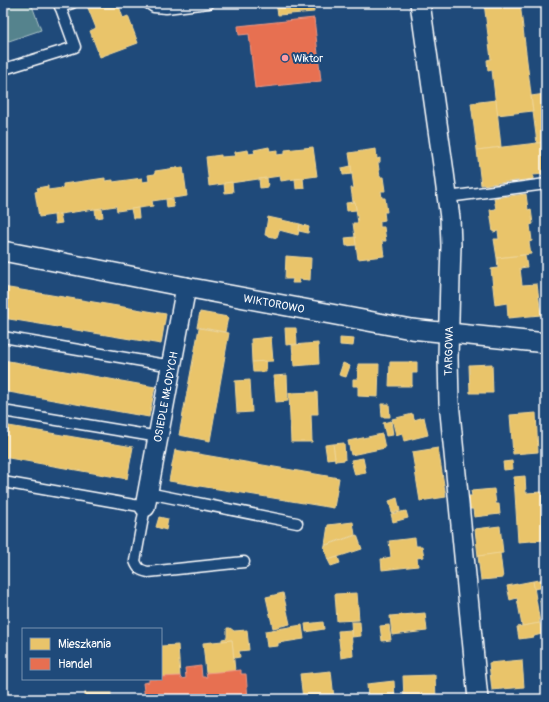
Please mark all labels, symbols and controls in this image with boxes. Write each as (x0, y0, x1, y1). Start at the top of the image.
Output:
place label: Wiktor (293, 52, 323, 65)
marker: Wiktor (280, 53, 290, 63)
street label: WIKTOROWO (242, 291, 306, 316)
street label: TARGOWA (442, 326, 456, 376)
street label: OSIEDLE MŁODYCH (151, 351, 180, 443)
legend (22, 628, 162, 680)
text: Mieszkania (58, 637, 111, 652)
text: Handel (58, 657, 93, 672)

